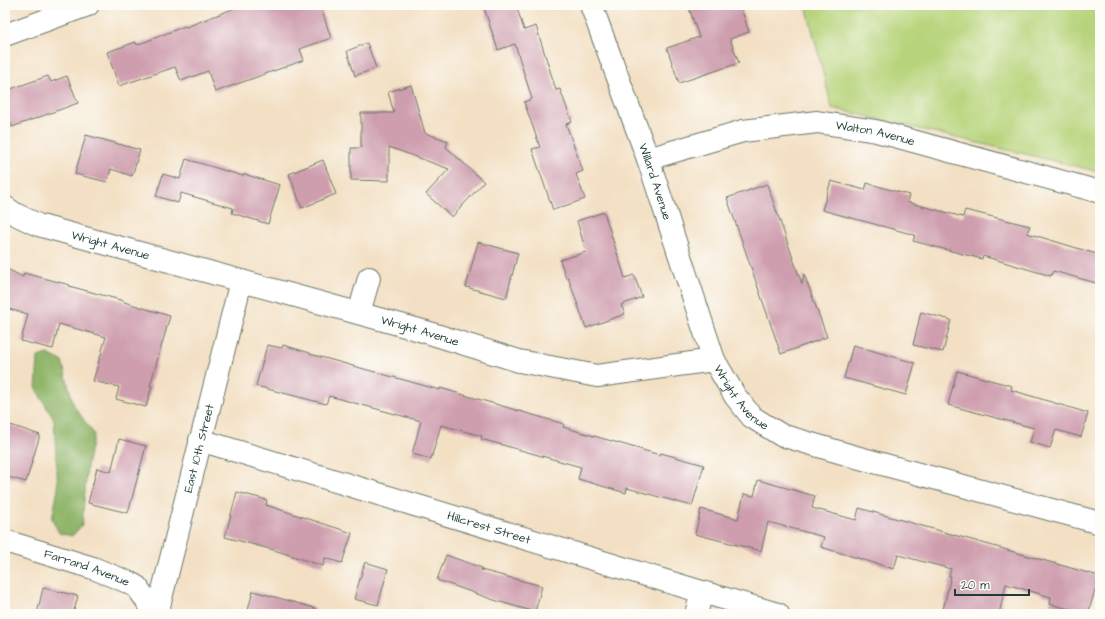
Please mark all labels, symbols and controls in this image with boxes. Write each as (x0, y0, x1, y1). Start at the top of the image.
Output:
street label: Walton Avenue (835, 116, 917, 150)
street label: Willard Avenue (634, 141, 676, 223)
street label: Wright Avenue (69, 226, 152, 264)
street label: Wright Avenue (379, 311, 462, 350)
street label: Wright Avenue (710, 361, 773, 434)
street label: East 10th Street (179, 402, 218, 494)
street label: Hillcrest Street (445, 507, 533, 548)
street label: Farrand Avenue (42, 545, 133, 591)
scale bar (955, 571, 1029, 597)
text: 20 m (961, 577, 990, 594)

